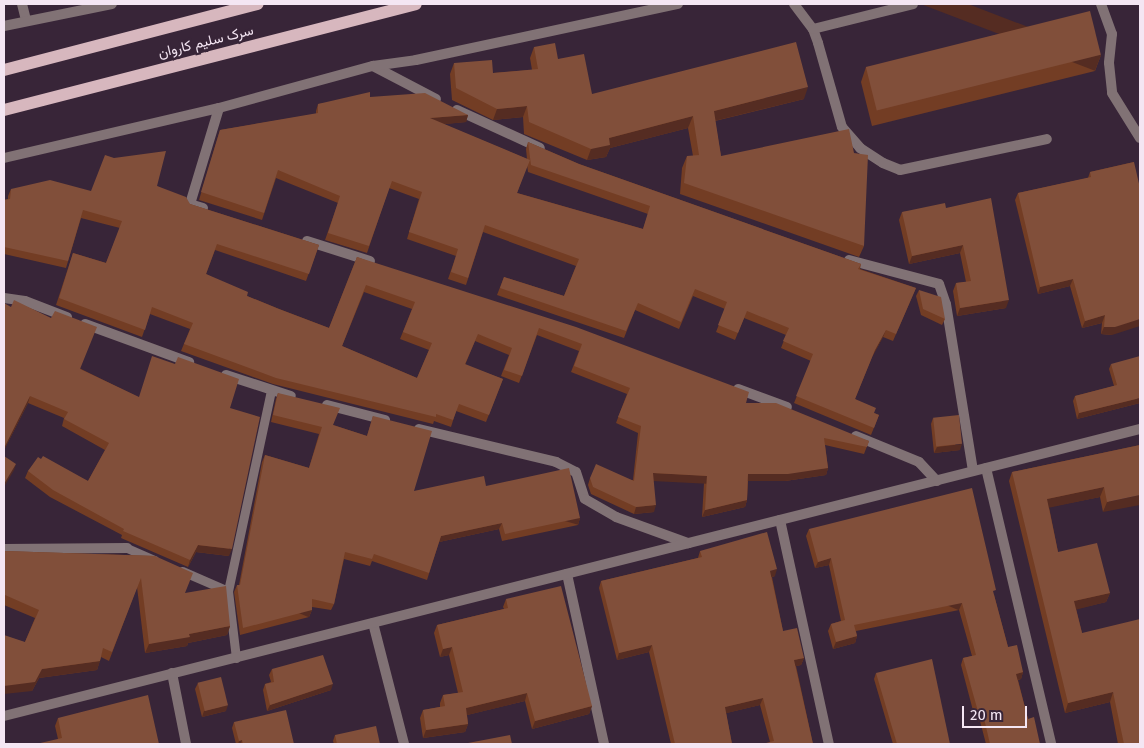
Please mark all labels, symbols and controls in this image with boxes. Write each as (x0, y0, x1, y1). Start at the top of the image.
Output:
street label: سرک سلیم کاروان (157, 22, 255, 62)
scale bar (964, 696, 1029, 728)
text: 20 m (970, 706, 1003, 724)

